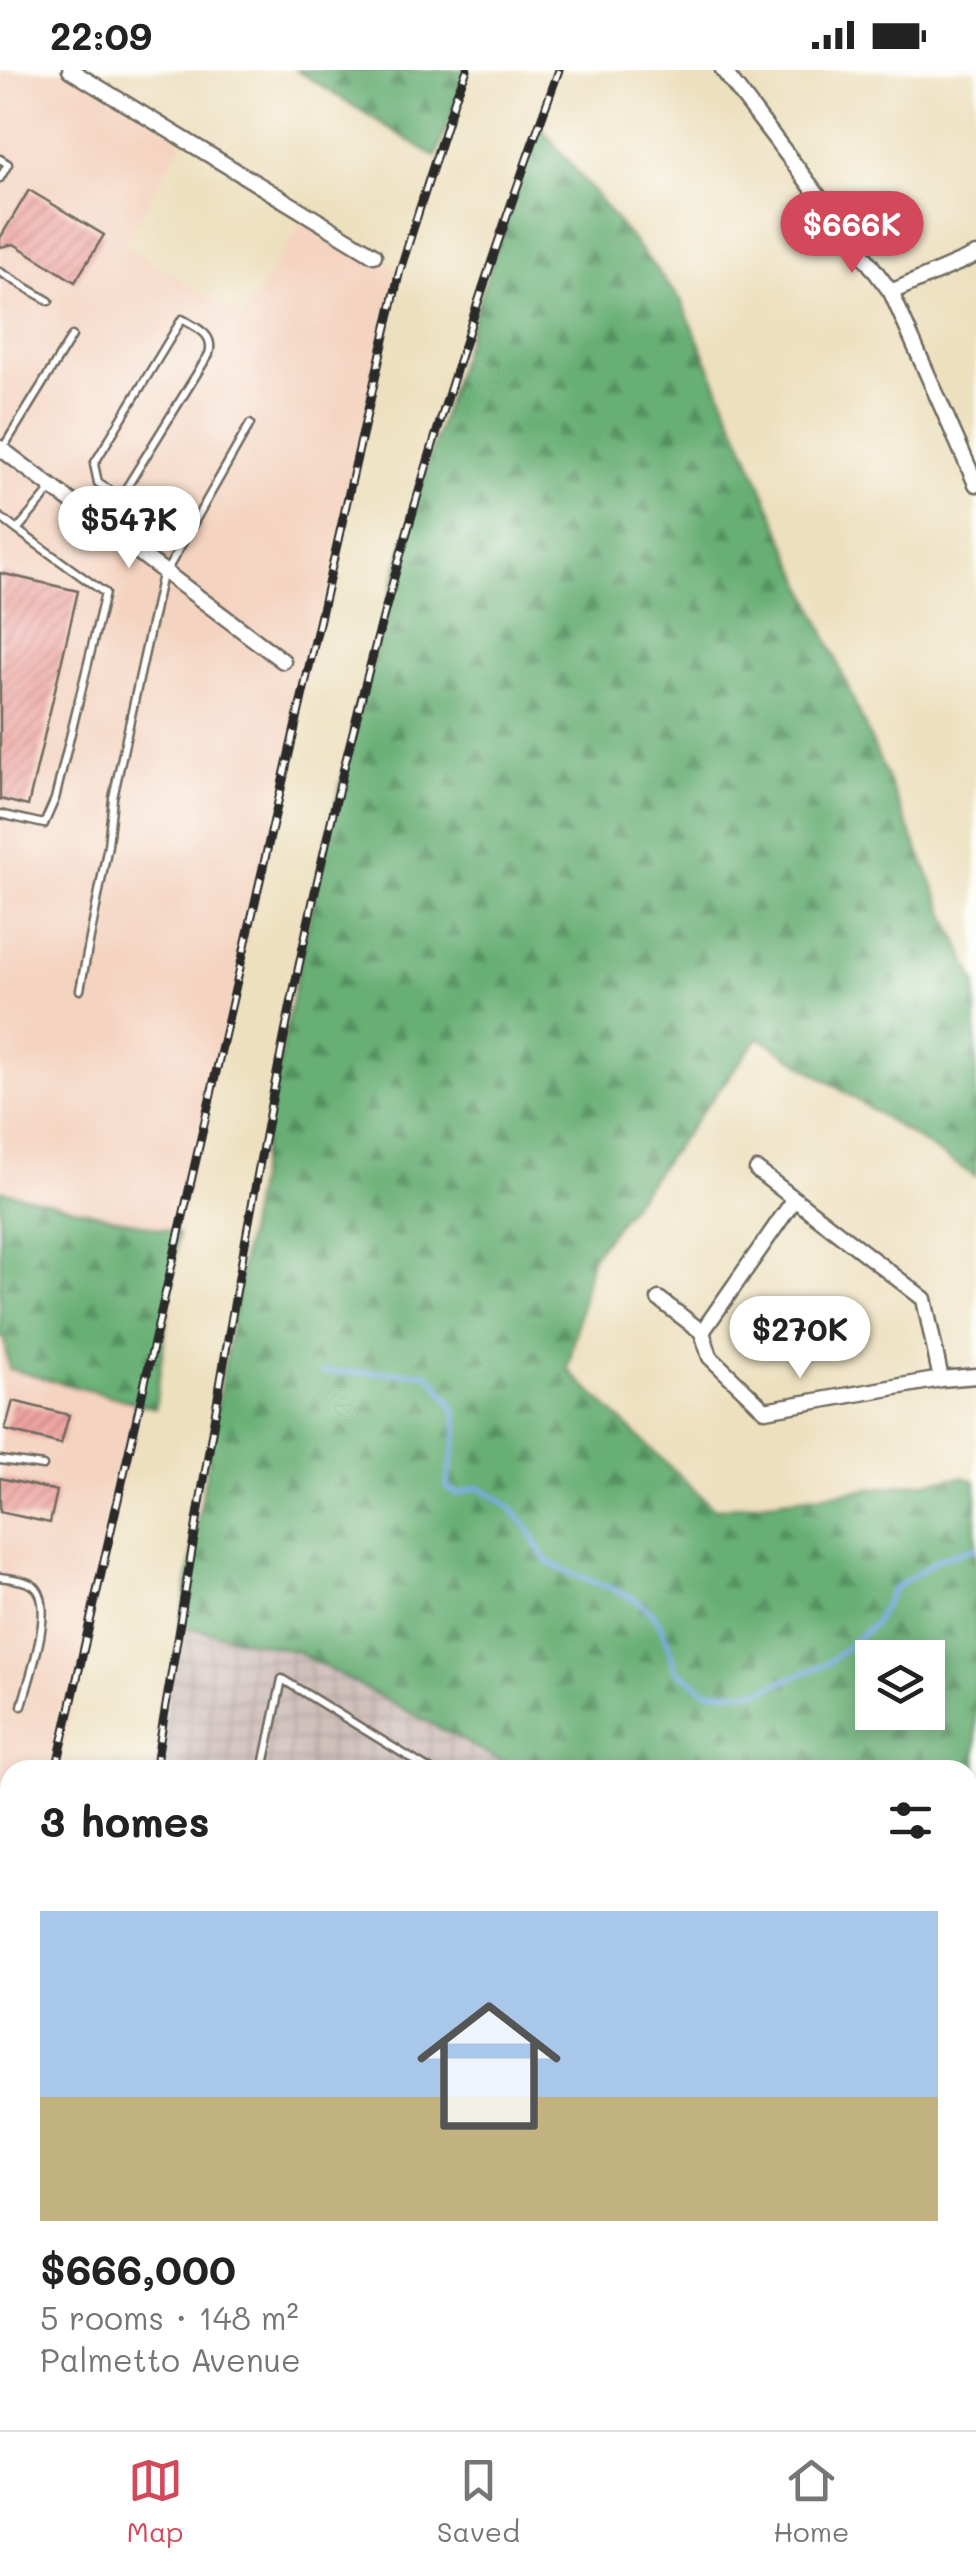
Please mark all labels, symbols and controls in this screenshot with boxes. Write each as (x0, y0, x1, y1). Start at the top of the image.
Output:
text: 22:09 (50, 10, 152, 60)
pin: $666K (782, 191, 922, 276)
text: $666K (803, 202, 901, 244)
pin: $547K (59, 486, 199, 571)
text: $547K (80, 497, 178, 539)
pin: $270K (730, 1296, 870, 1381)
text: $270K (751, 1307, 849, 1349)
map controls (855, 1640, 945, 1730)
button: layers (855, 1640, 945, 1730)
text: 3 homes (40, 1793, 210, 1848)
icon: filters (883, 1793, 938, 1848)
icon: home (399, 1976, 579, 2156)
text: $666,000 (40, 2241, 236, 2296)
text: 5 rooms · 148 m² (40, 2296, 299, 2338)
text: Palmetto Avenue (40, 2338, 301, 2380)
tab: Map (127, 2453, 184, 2549)
tab: Saved (437, 2453, 520, 2549)
tab: Home (773, 2453, 849, 2549)

